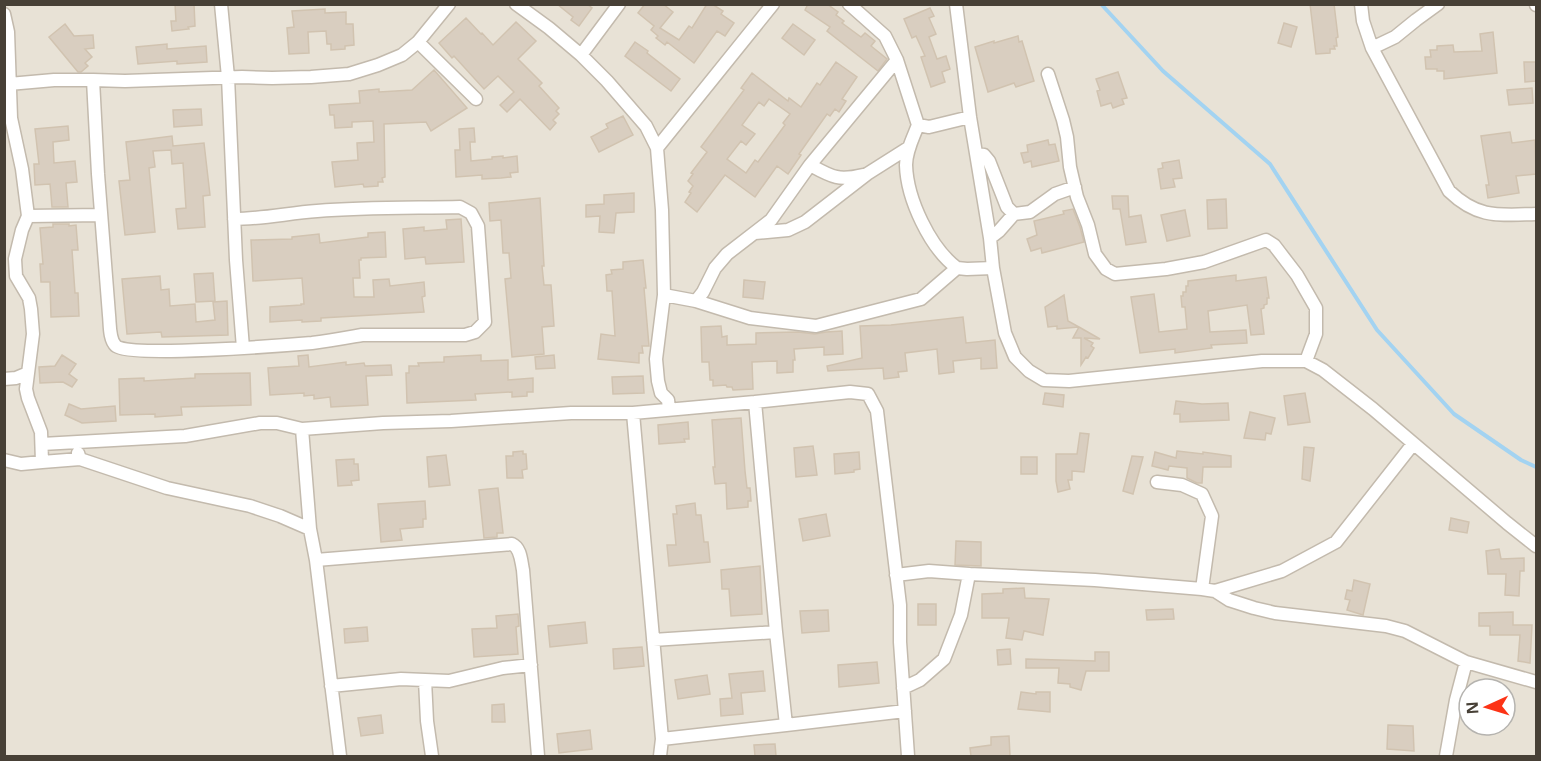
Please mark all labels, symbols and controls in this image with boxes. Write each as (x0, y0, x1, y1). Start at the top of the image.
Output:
north arrow (1457, 677, 1517, 737)
text: N (1461, 701, 1483, 715)

